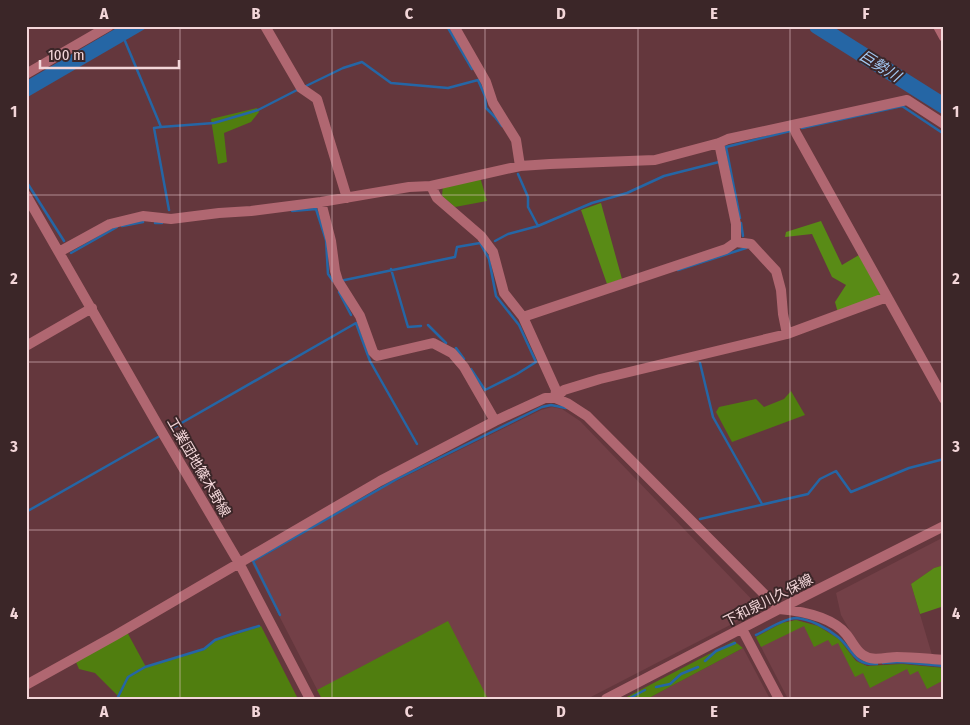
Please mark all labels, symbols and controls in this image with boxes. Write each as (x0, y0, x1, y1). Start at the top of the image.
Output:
text: A (99, 4, 109, 23)
text: B (252, 4, 261, 23)
text: C (405, 4, 414, 23)
text: D (556, 4, 566, 23)
text: E (710, 4, 718, 23)
text: F (862, 4, 870, 23)
scale bar (40, 38, 179, 70)
text: 100 m (48, 46, 85, 64)
water label: 巨勢川 (856, 46, 906, 87)
text: 1 (11, 102, 17, 121)
text: 1 (953, 102, 959, 121)
text: 2 (9, 269, 18, 288)
text: 2 (951, 269, 960, 288)
street label: 工業団地篠木野線 (163, 415, 234, 520)
text: 3 (9, 437, 18, 456)
text: 3 (951, 437, 960, 456)
street label: 下和泉川久保線 (721, 571, 816, 630)
text: 4 (10, 604, 18, 623)
text: 4 (952, 604, 960, 623)
text: A (99, 702, 109, 721)
text: B (252, 702, 261, 721)
text: C (405, 702, 414, 721)
text: D (556, 702, 566, 721)
text: E (710, 702, 718, 721)
text: F (862, 702, 870, 721)

